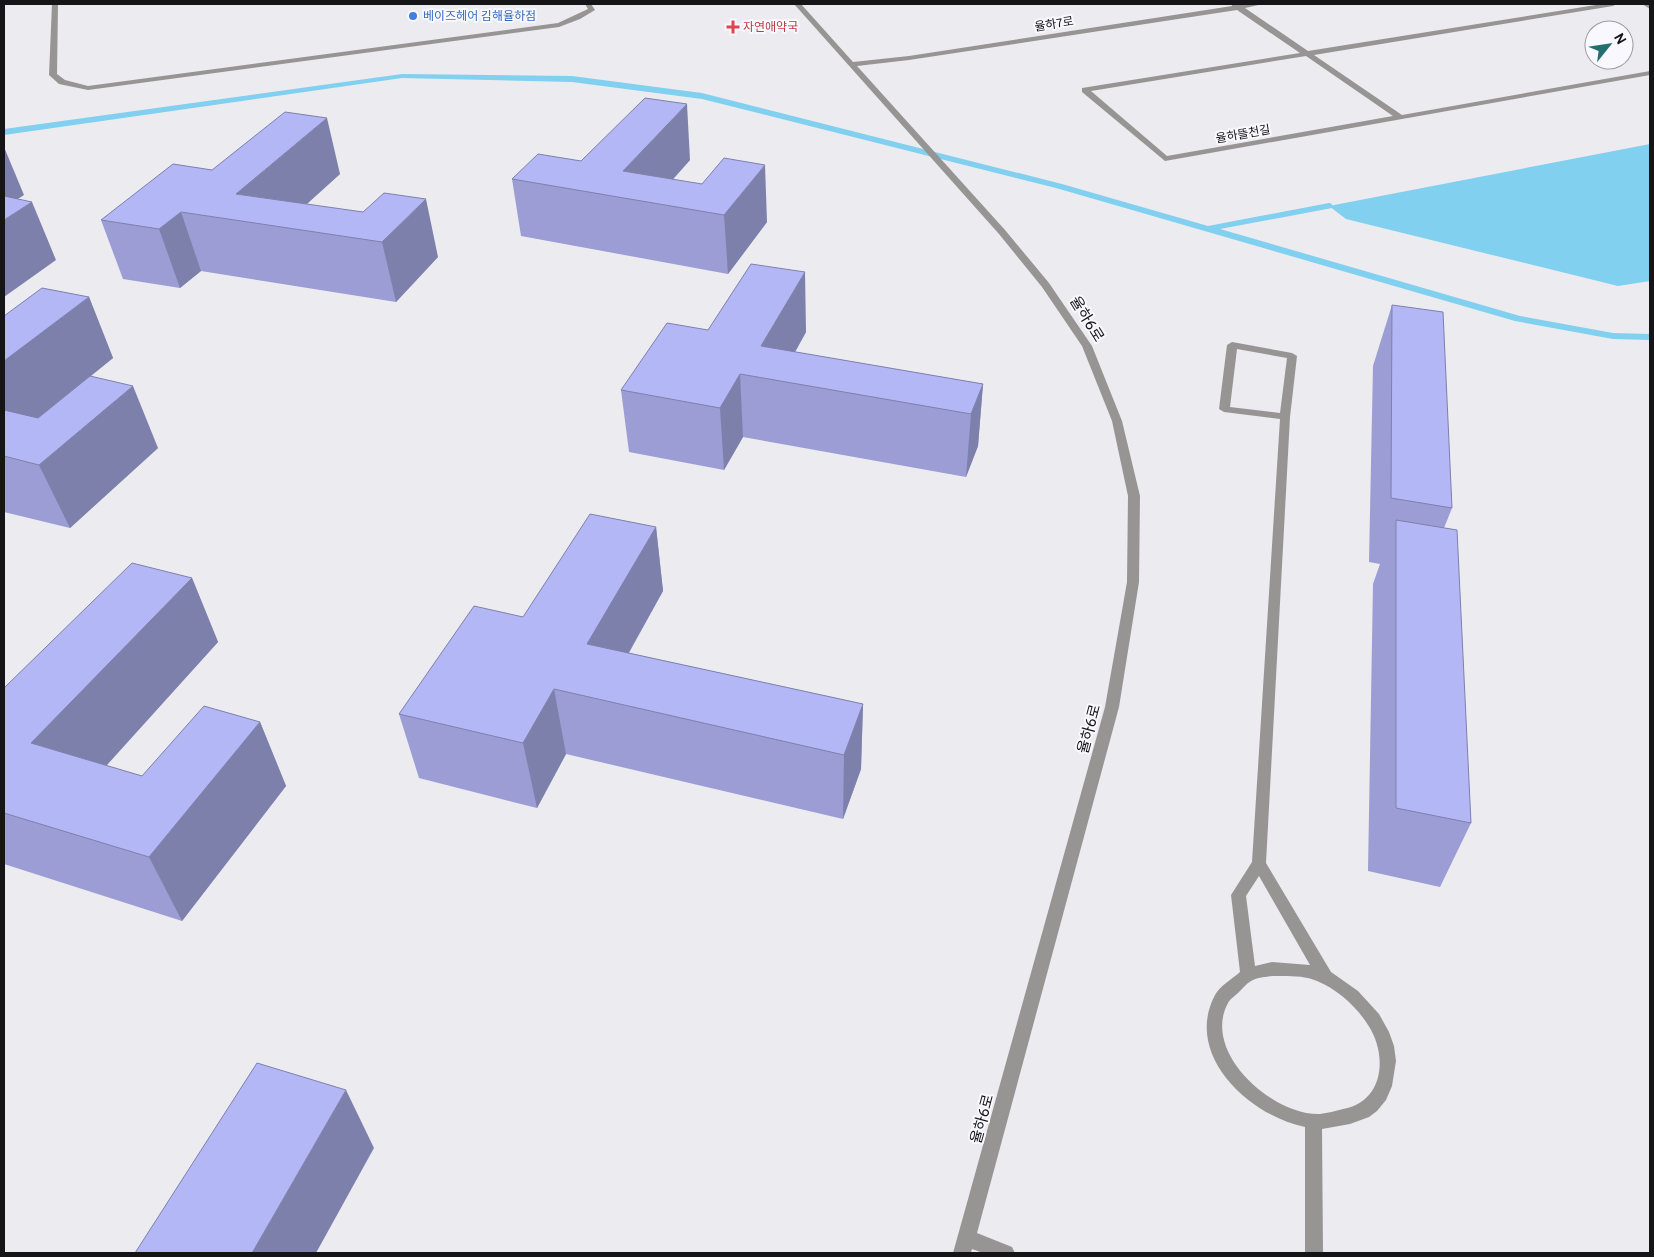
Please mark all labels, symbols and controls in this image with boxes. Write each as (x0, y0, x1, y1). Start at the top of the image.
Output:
place label: 베이즈헤어 김해율하점 (423, 9, 536, 25)
marker: 베이즈헤어 김해율하점 (407, 10, 419, 22)
street label: 율하7로 (1033, 14, 1075, 36)
place label: 자연애약국 (743, 20, 798, 36)
north arrow (1584, 20, 1634, 70)
marker: 자연애약국 (727, 21, 739, 33)
text: N (1609, 31, 1629, 48)
street label: 율하뜰천길 (1215, 122, 1272, 148)
street label: 율하6로 (1064, 293, 1107, 346)
street label: 율하6로 (1075, 703, 1106, 756)
street label: 율하6로 (968, 1093, 999, 1146)

